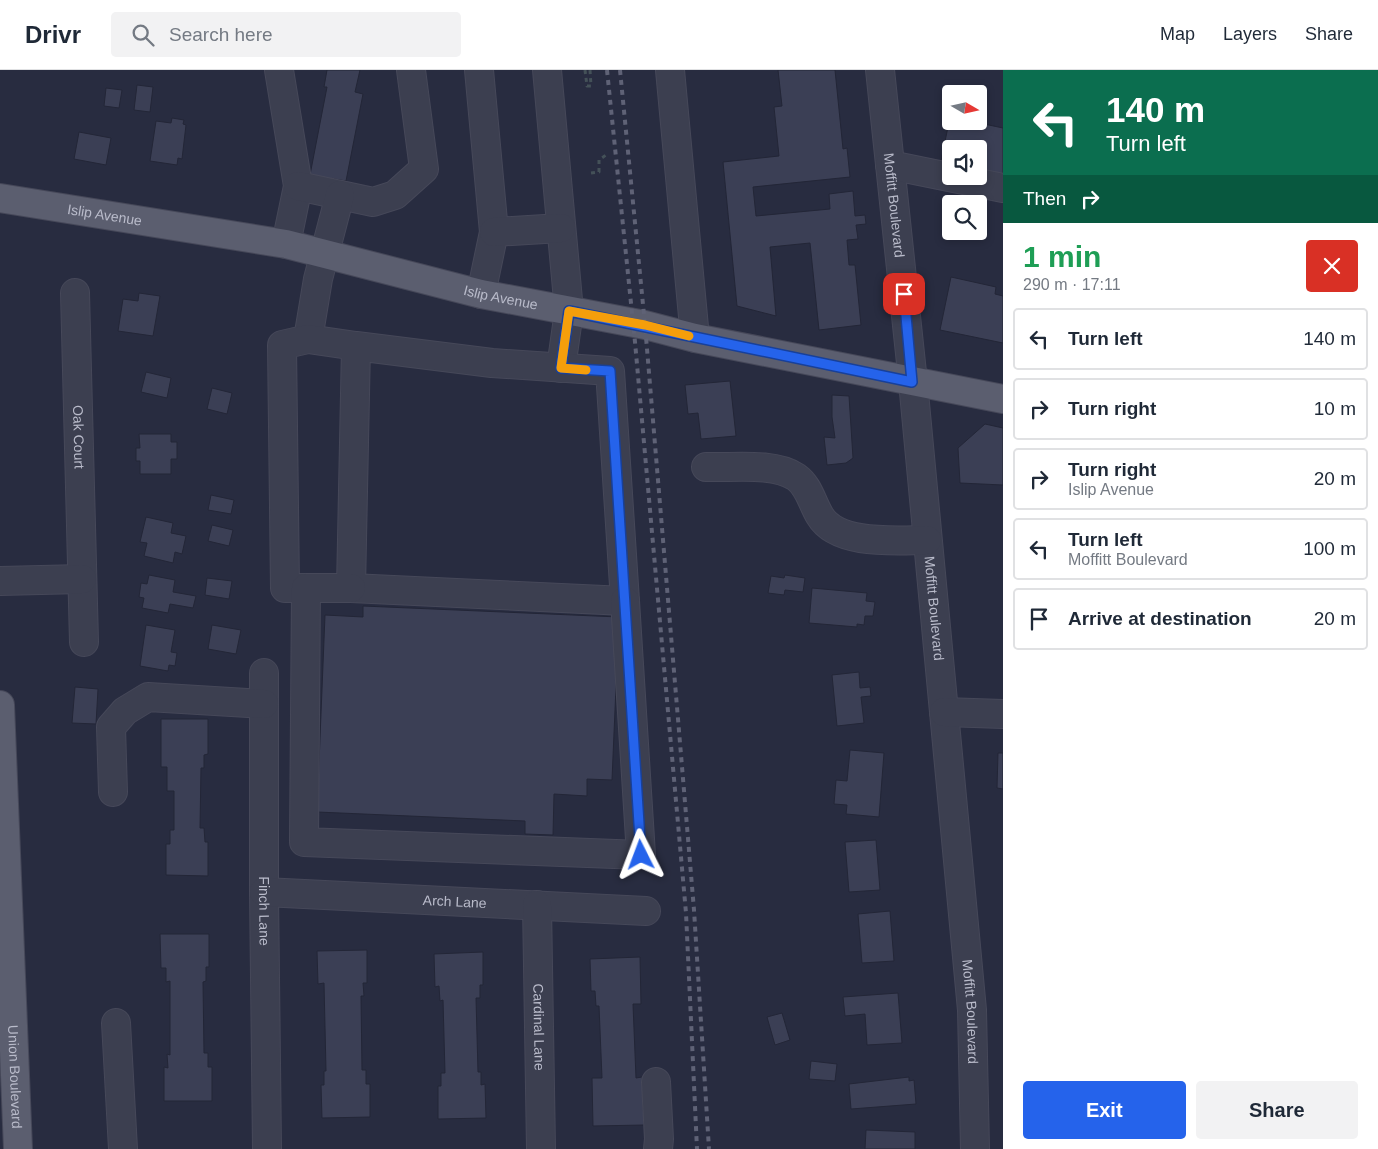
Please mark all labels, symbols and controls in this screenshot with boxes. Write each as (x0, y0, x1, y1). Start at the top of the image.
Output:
search box (111, 12, 461, 57)
text: Drivr (25, 21, 81, 48)
icon: search (129, 21, 157, 49)
text: Search here (169, 24, 273, 45)
text: Map (1160, 24, 1195, 44)
text: Layers (1223, 24, 1277, 44)
text: Share (1305, 24, 1353, 44)
north arrow (942, 85, 988, 130)
map controls (942, 85, 987, 240)
icon: left (1023, 90, 1088, 155)
text: 140 m (1106, 90, 1205, 129)
text: Turn left (1106, 131, 1186, 156)
button: sound (942, 140, 987, 185)
street label: Moffitt Boulevard (881, 152, 908, 258)
icon: right (1076, 185, 1104, 213)
text: Then (1023, 188, 1066, 209)
button: search (942, 195, 987, 240)
street label: Islip Avenue (66, 201, 143, 229)
text: 1 min (1023, 240, 1101, 273)
button: close (1306, 240, 1358, 292)
pin (883, 273, 925, 315)
text: 290 m · 17:11 (1023, 276, 1121, 293)
icon: arrive (890, 280, 918, 308)
street label: Islip Avenue (462, 282, 539, 313)
icon: left (1025, 325, 1053, 353)
text: Turn left (1068, 328, 1143, 349)
text: 140 m (1303, 328, 1356, 349)
icon: right (1025, 395, 1053, 423)
text: Turn right (1068, 398, 1156, 419)
text: 10 m (1314, 398, 1356, 419)
street label: Oak Court (70, 405, 88, 469)
text: Turn right (1068, 459, 1156, 480)
icon: right (1025, 465, 1053, 493)
text: 20 m (1314, 468, 1356, 489)
text: Islip Avenue (1068, 481, 1154, 498)
text: Turn left (1068, 529, 1143, 550)
icon: left (1025, 535, 1053, 563)
text: 100 m (1303, 538, 1356, 559)
text: Moffitt Boulevard (1068, 551, 1188, 568)
street label: Moffitt Boulevard (921, 555, 947, 661)
icon: arrive (1025, 605, 1053, 633)
text: Arrive at destination (1068, 608, 1252, 629)
text: 20 m (1314, 608, 1356, 629)
position arrow (614, 828, 666, 880)
street label: Finch Lane (256, 876, 273, 946)
street label: Arch Lane (422, 892, 487, 911)
street label: Moffitt Boulevard (959, 959, 981, 1064)
street label: Cardinal Lane (530, 983, 548, 1071)
street label: Union Boulevard (5, 1025, 25, 1129)
button: Exit (1023, 1081, 1186, 1139)
button: Share (1196, 1081, 1358, 1139)

